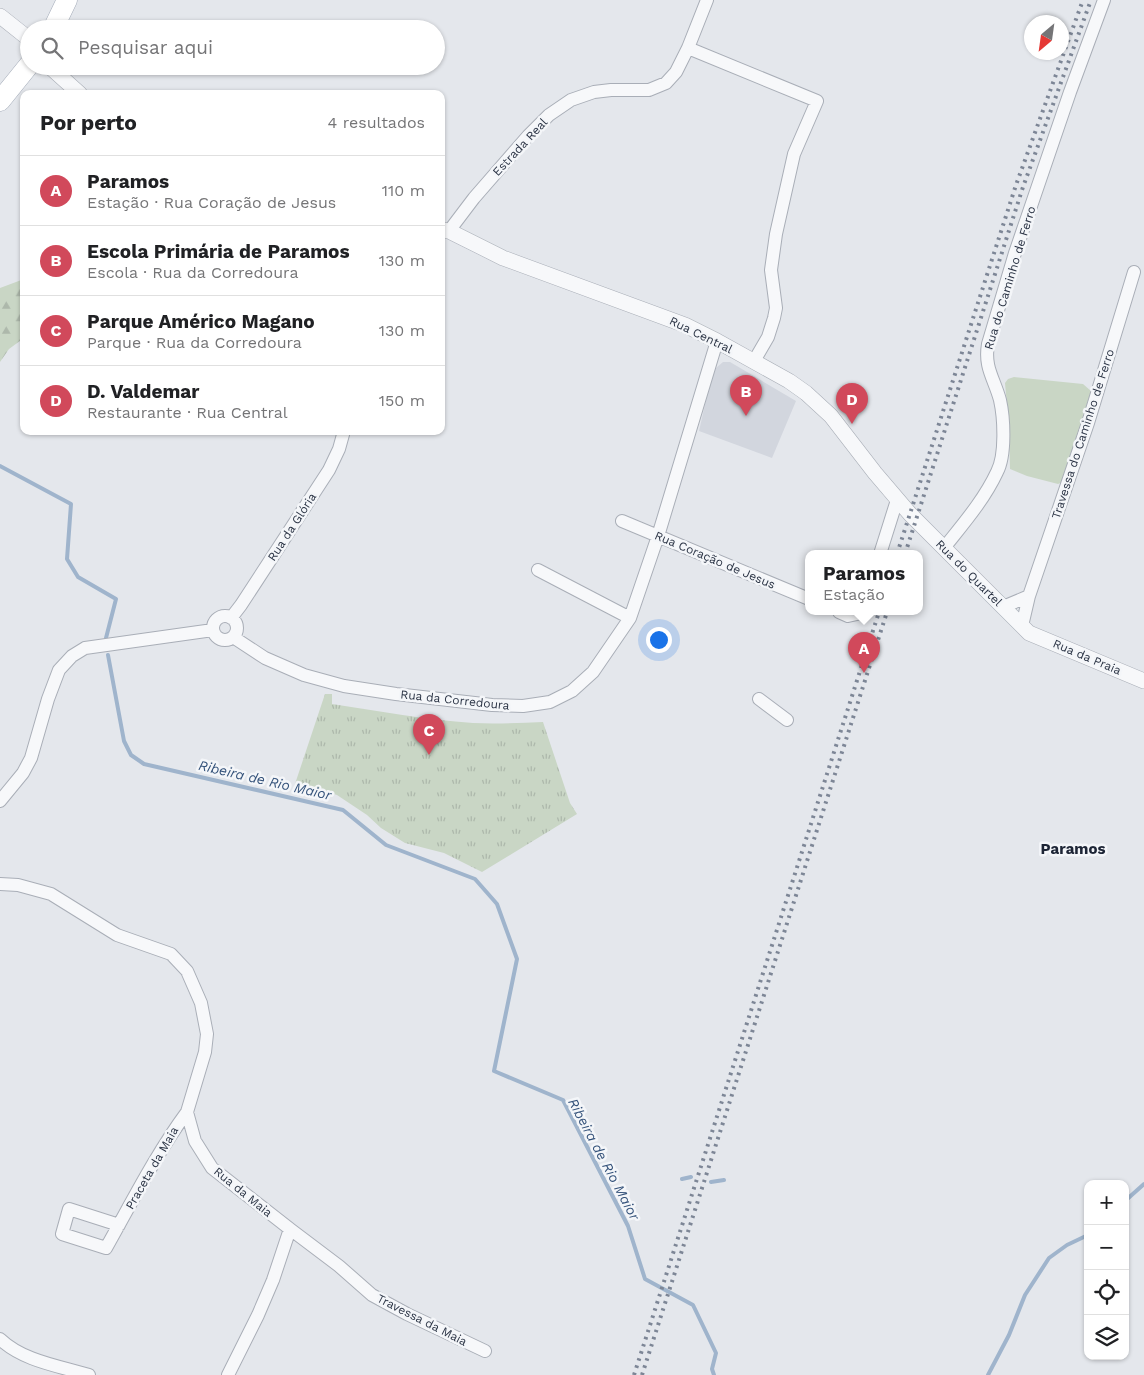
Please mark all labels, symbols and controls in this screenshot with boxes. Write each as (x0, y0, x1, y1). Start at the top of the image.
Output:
north arrow (1024, 15, 1069, 60)
search box (20, 20, 445, 75)
icon: search (38, 34, 66, 62)
text: Pesquisar aqui (78, 36, 213, 59)
text: Por perto (40, 110, 137, 135)
text: 4 resultados (328, 113, 425, 132)
street label: Estrada Real (490, 115, 551, 179)
text: Paramos (87, 170, 169, 193)
text: A (51, 181, 61, 200)
text: 110 m (382, 181, 425, 200)
text: Estação · Rua Coração de Jesus (87, 193, 336, 212)
street label: Rua do Caminho de Ferro (981, 205, 1039, 351)
text: Escola Primária de Paramos (87, 240, 350, 263)
text: B (51, 251, 61, 270)
text: 130 m (379, 251, 425, 270)
text: Escola · Rua da Corredoura (87, 263, 298, 282)
text: Parque Américo Magano (87, 310, 315, 333)
street label: Rua Central (667, 314, 735, 356)
text: C (51, 321, 61, 340)
text: 130 m (379, 321, 425, 340)
text: Parque · Rua da Corredoura (87, 333, 302, 352)
street label: Travessa do Caminho de Ferro (1049, 347, 1117, 521)
pin: B (730, 375, 762, 416)
text: D. Valdemar (87, 380, 200, 403)
pin: D (836, 383, 868, 424)
text: D (50, 391, 62, 410)
text: 150 m (379, 391, 425, 410)
text: Restaurante · Rua Central (87, 403, 288, 422)
street label: Rua da Glória (265, 490, 319, 564)
street label: Rua Coração de Jesus (653, 528, 777, 592)
street label: Rua do Quartel (933, 537, 1005, 609)
popup (805, 550, 923, 615)
text: Paramos (823, 562, 905, 585)
text: Estação (823, 585, 885, 604)
your location (646, 627, 672, 653)
pin: A (848, 632, 880, 673)
street label: Rua da Praia (1051, 636, 1123, 678)
street label: Rua da Corredoura (400, 687, 510, 713)
pin: C (413, 714, 445, 755)
water label: Ribeira de Rio Maior (197, 757, 333, 803)
district label: Paramos (1041, 840, 1105, 858)
water label: Ribeira de Rio Maior (565, 1095, 643, 1223)
street label: Praceta da Maia (123, 1124, 181, 1212)
street label: Rua da Maia (211, 1164, 275, 1220)
map controls (1084, 1180, 1129, 1360)
button: + (1084, 1180, 1129, 1225)
button: − (1084, 1225, 1129, 1270)
button: locate (1084, 1270, 1129, 1315)
street label: Travessa da Maia (375, 1291, 470, 1349)
button: layers (1084, 1315, 1129, 1360)

